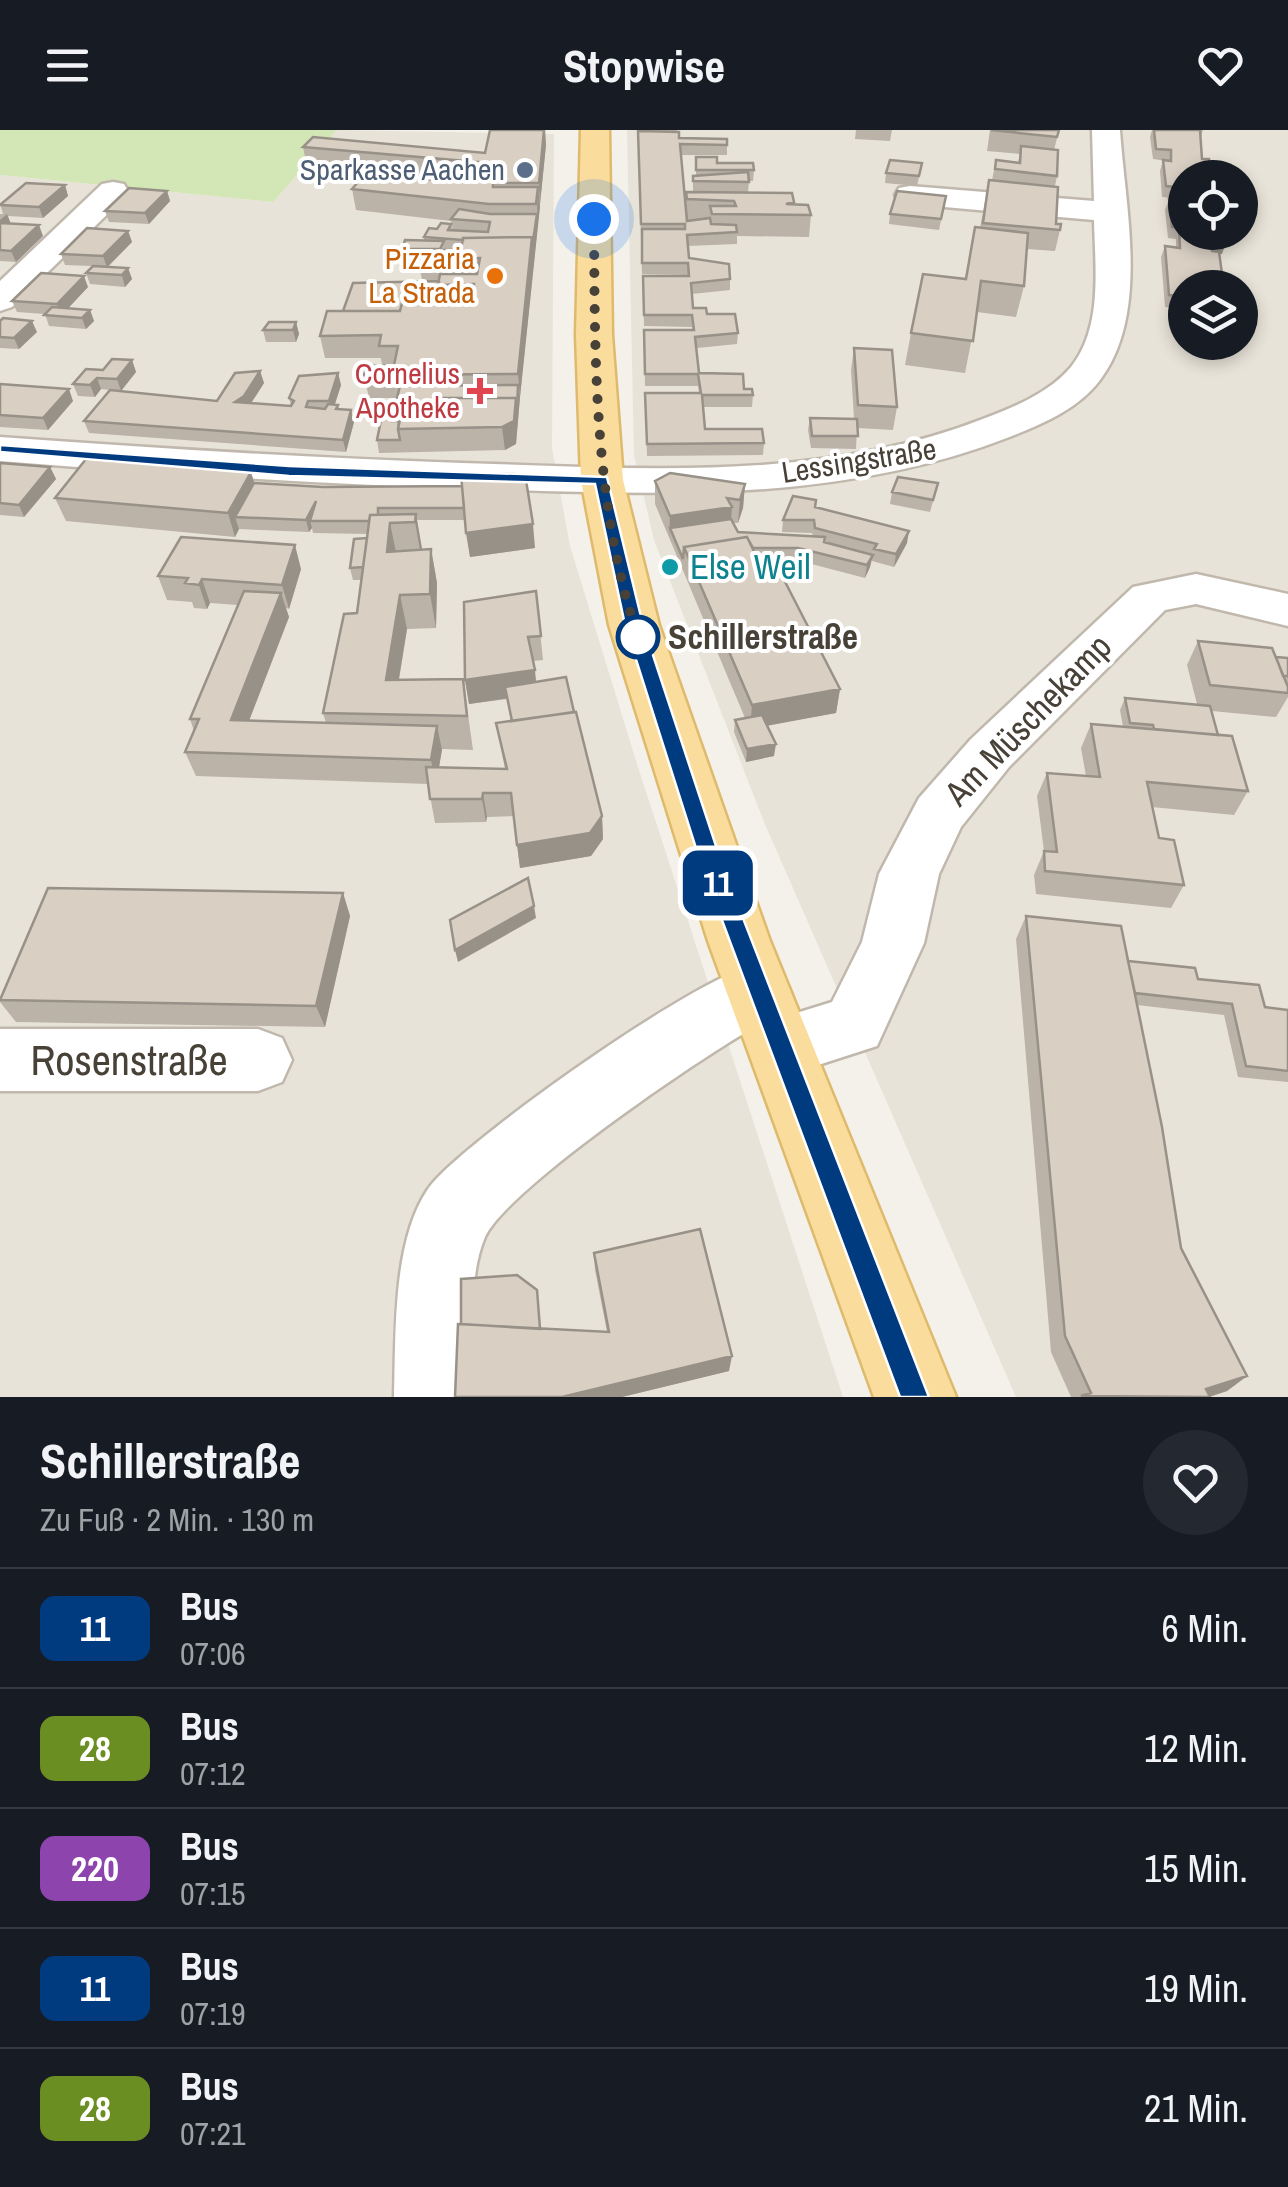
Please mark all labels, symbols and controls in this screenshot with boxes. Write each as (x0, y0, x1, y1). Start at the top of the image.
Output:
text: Stopwise (563, 35, 725, 96)
icon: menu (40, 38, 95, 93)
icon: heart (1193, 38, 1248, 93)
place label: Sparkasse Aachen (300, 149, 505, 189)
marker: Sparkasse Aachen (514, 159, 536, 181)
map controls (1168, 160, 1258, 360)
button: locate (1168, 160, 1258, 250)
your location (569, 194, 619, 244)
place label: Pizzaria La Strada (368, 238, 475, 312)
marker: Pizzaria La Strada (484, 265, 506, 287)
button: layers (1168, 270, 1258, 360)
place label: Cornelius Apotheke (355, 353, 460, 427)
marker: Cornelius Apotheke (469, 380, 491, 402)
street label: Lessingstraße (779, 428, 939, 492)
place label: Else Weil (690, 543, 811, 590)
marker: Else Weil (659, 556, 681, 578)
place label: Schillerstraße (668, 613, 858, 660)
marker: Schillerstraße (617, 616, 659, 658)
street label: Am Müschekamp (933, 624, 1122, 816)
line badge: 11 (673, 850, 763, 916)
text: 11 (703, 860, 733, 907)
street label: Rosenstraße (30, 1032, 228, 1088)
text: Schillerstraße (40, 1428, 300, 1493)
button: heart (1143, 1430, 1248, 1535)
text: Zu Fuß · 2 Min. · 130 m (40, 1498, 314, 1541)
text: Bus (180, 1581, 239, 1632)
text: 6 Min. (1161, 1603, 1248, 1654)
text: 11 (80, 1605, 110, 1652)
text: 07:06 (180, 1632, 246, 1675)
text: Bus (180, 1701, 239, 1752)
text: 12 Min. (1144, 1723, 1248, 1774)
text: 28 (79, 1725, 111, 1772)
text: 07:12 (180, 1752, 246, 1795)
text: Bus (180, 1821, 239, 1872)
text: 15 Min. (1144, 1843, 1248, 1894)
text: 220 (71, 1845, 119, 1892)
text: 07:15 (180, 1872, 246, 1915)
text: Bus (180, 1941, 239, 1992)
text: 19 Min. (1144, 1963, 1248, 2014)
text: 11 (80, 1965, 110, 2012)
text: 07:19 (180, 1992, 246, 2035)
text: Bus (180, 2061, 239, 2112)
text: 21 Min. (1144, 2083, 1248, 2134)
text: 28 (79, 2085, 111, 2132)
text: 07:21 (180, 2112, 246, 2155)

